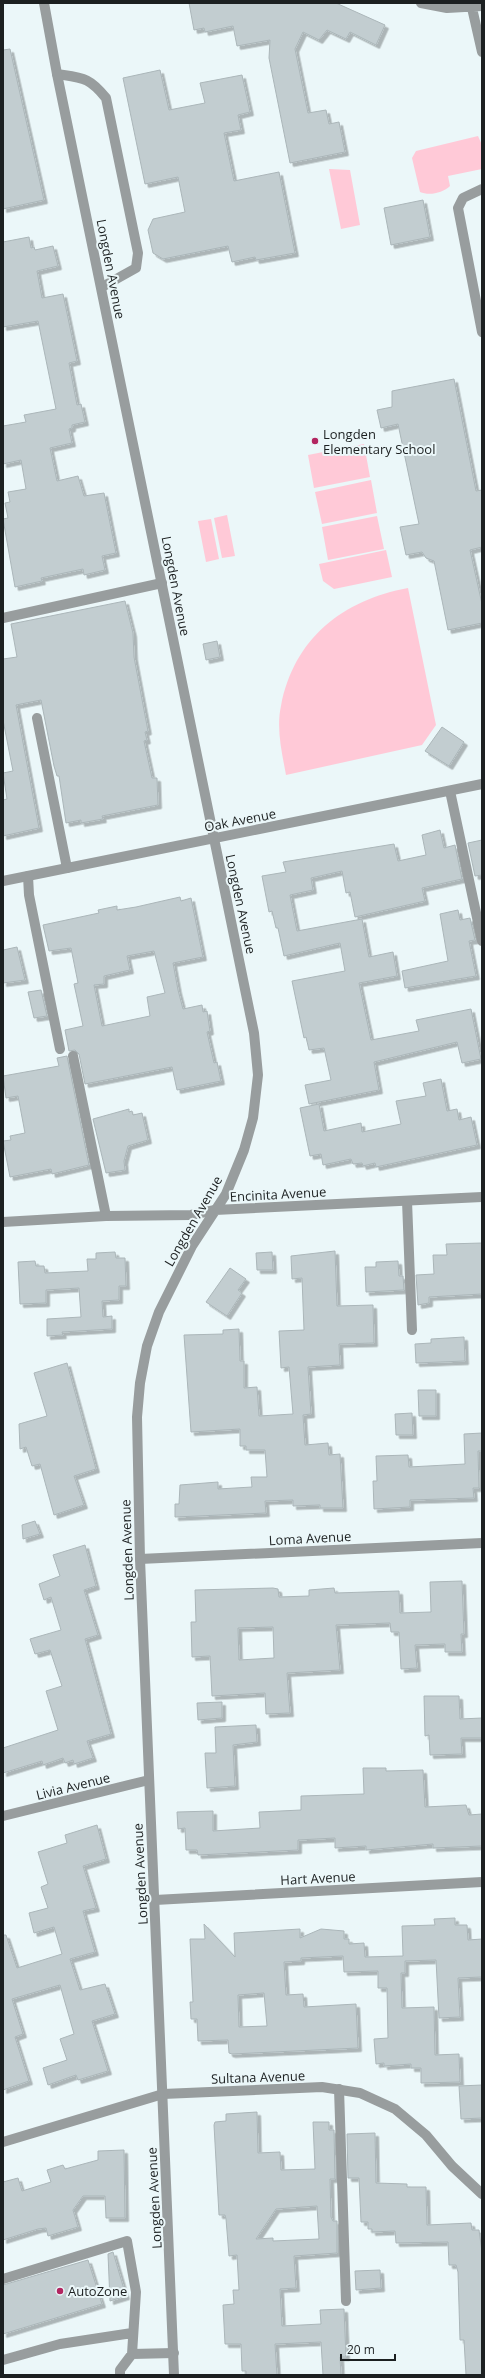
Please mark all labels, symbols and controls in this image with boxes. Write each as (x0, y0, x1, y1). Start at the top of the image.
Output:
street label: Longden Avenue (92, 217, 130, 321)
place label: Longden Elementary School (323, 425, 435, 458)
marker: Longden Elementary School (310, 436, 320, 446)
street label: Longden Avenue (157, 534, 195, 638)
street label: Oak Avenue (203, 804, 277, 836)
street label: Longden Avenue (222, 852, 260, 956)
street label: Longden Avenue (160, 1173, 226, 1269)
street label: Encinita Avenue (229, 1182, 327, 1206)
street label: Longden Avenue (116, 1499, 138, 1601)
street label: Loma Avenue (268, 1527, 352, 1549)
street label: Livia Avenue (34, 1768, 112, 1804)
street label: Longden Avenue (128, 1823, 152, 1925)
street label: Hart Avenue (280, 1867, 356, 1889)
street label: Sultana Avenue (211, 2066, 305, 2088)
street label: Longden Avenue (142, 2147, 166, 2249)
place label: AutoZone (68, 2282, 127, 2300)
marker: AutoZone (55, 2286, 65, 2296)
scale bar (341, 2336, 395, 2362)
text: 20 m (347, 2341, 375, 2358)

